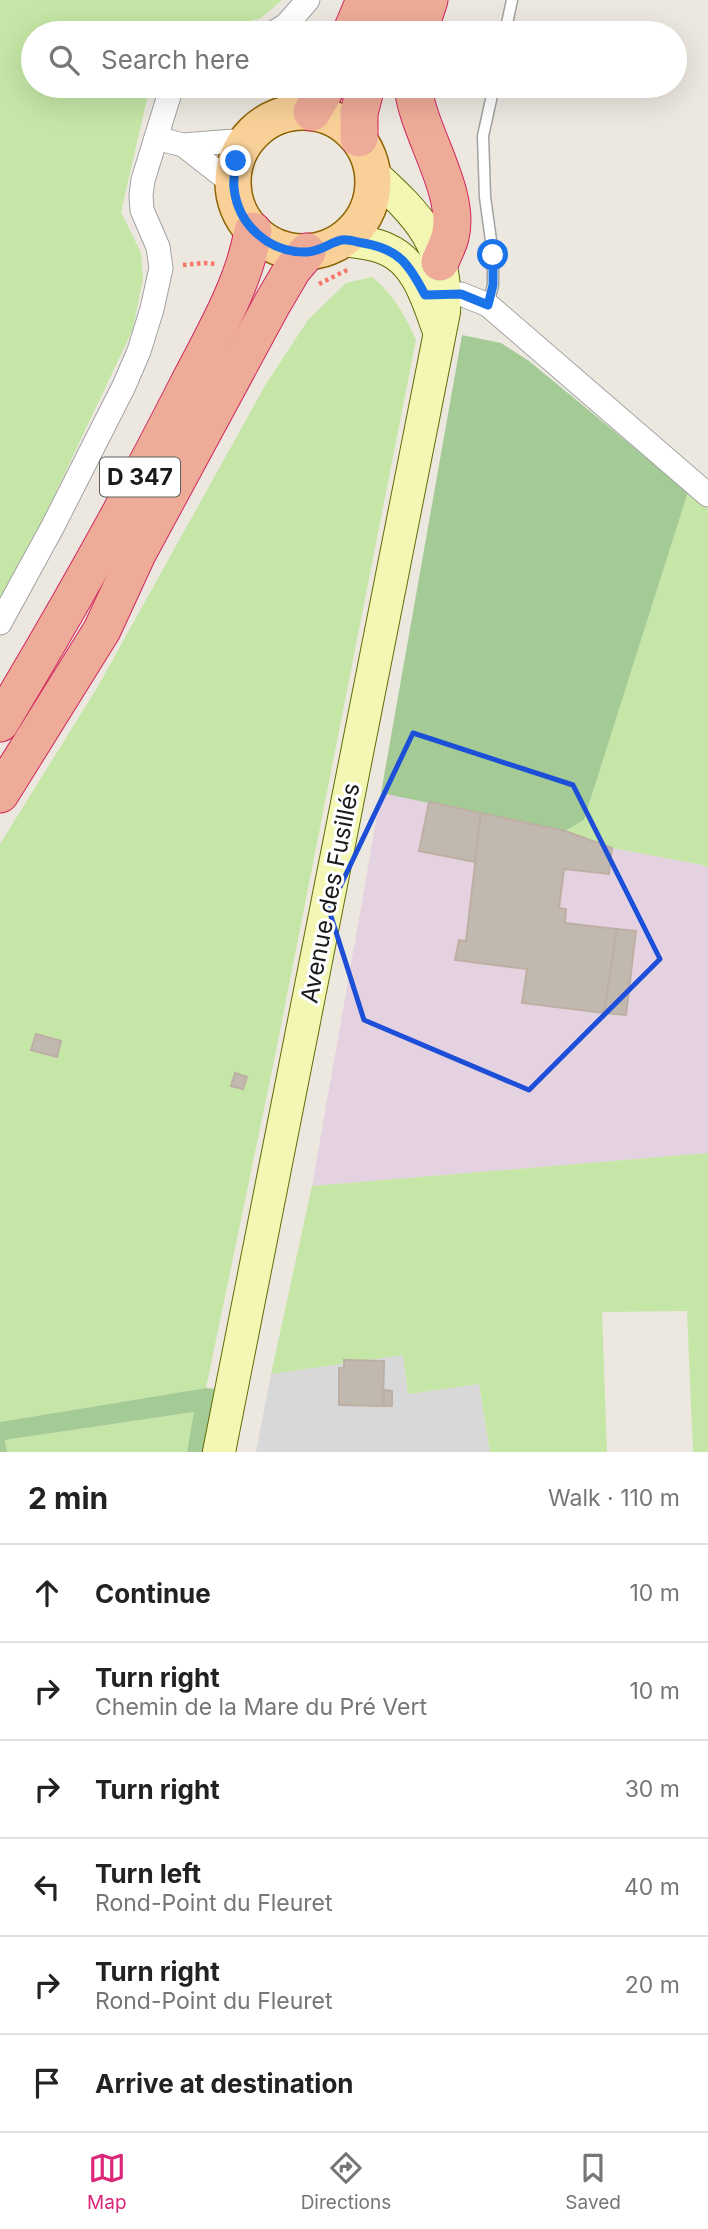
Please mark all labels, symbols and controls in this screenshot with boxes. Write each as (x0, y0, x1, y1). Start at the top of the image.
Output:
search box (21, 21, 687, 98)
icon: search (45, 41, 83, 79)
text: Search here (101, 44, 250, 75)
route end (220, 145, 251, 176)
route start (477, 239, 508, 270)
road number: D 347 (100, 457, 180, 496)
street label: Avenue des Fusillés (294, 781, 366, 1005)
text: 2 min (28, 1480, 108, 1516)
text: Walk · 110 m (548, 1484, 680, 1512)
icon: ahead (28, 1574, 66, 1612)
text: Continue (95, 1578, 211, 1609)
text: 10 m (630, 1579, 680, 1607)
text: Turn right (95, 1662, 220, 1693)
icon: right (28, 1672, 66, 1710)
text: 10 m (630, 1677, 680, 1705)
text: Chemin de la Mare du Pré Vert (95, 1693, 427, 1721)
icon: right (28, 1770, 66, 1808)
text: Turn right (95, 1774, 220, 1805)
text: 30 m (625, 1775, 680, 1803)
text: Turn left (95, 1858, 201, 1889)
icon: left (28, 1868, 66, 1906)
text: 40 m (624, 1873, 680, 1901)
text: Rond-Point du Fleuret (95, 1889, 333, 1917)
text: Turn right (95, 1956, 220, 1987)
icon: right (28, 1966, 66, 2004)
text: 20 m (625, 1971, 680, 1999)
text: Rond-Point du Fleuret (95, 1987, 333, 2015)
icon: arrive (28, 2064, 66, 2102)
text: Arrive at destination (95, 2068, 354, 2099)
tab: Map (87, 2149, 127, 2214)
tab: Directions (301, 2149, 391, 2214)
tab: Saved (565, 2149, 621, 2214)

